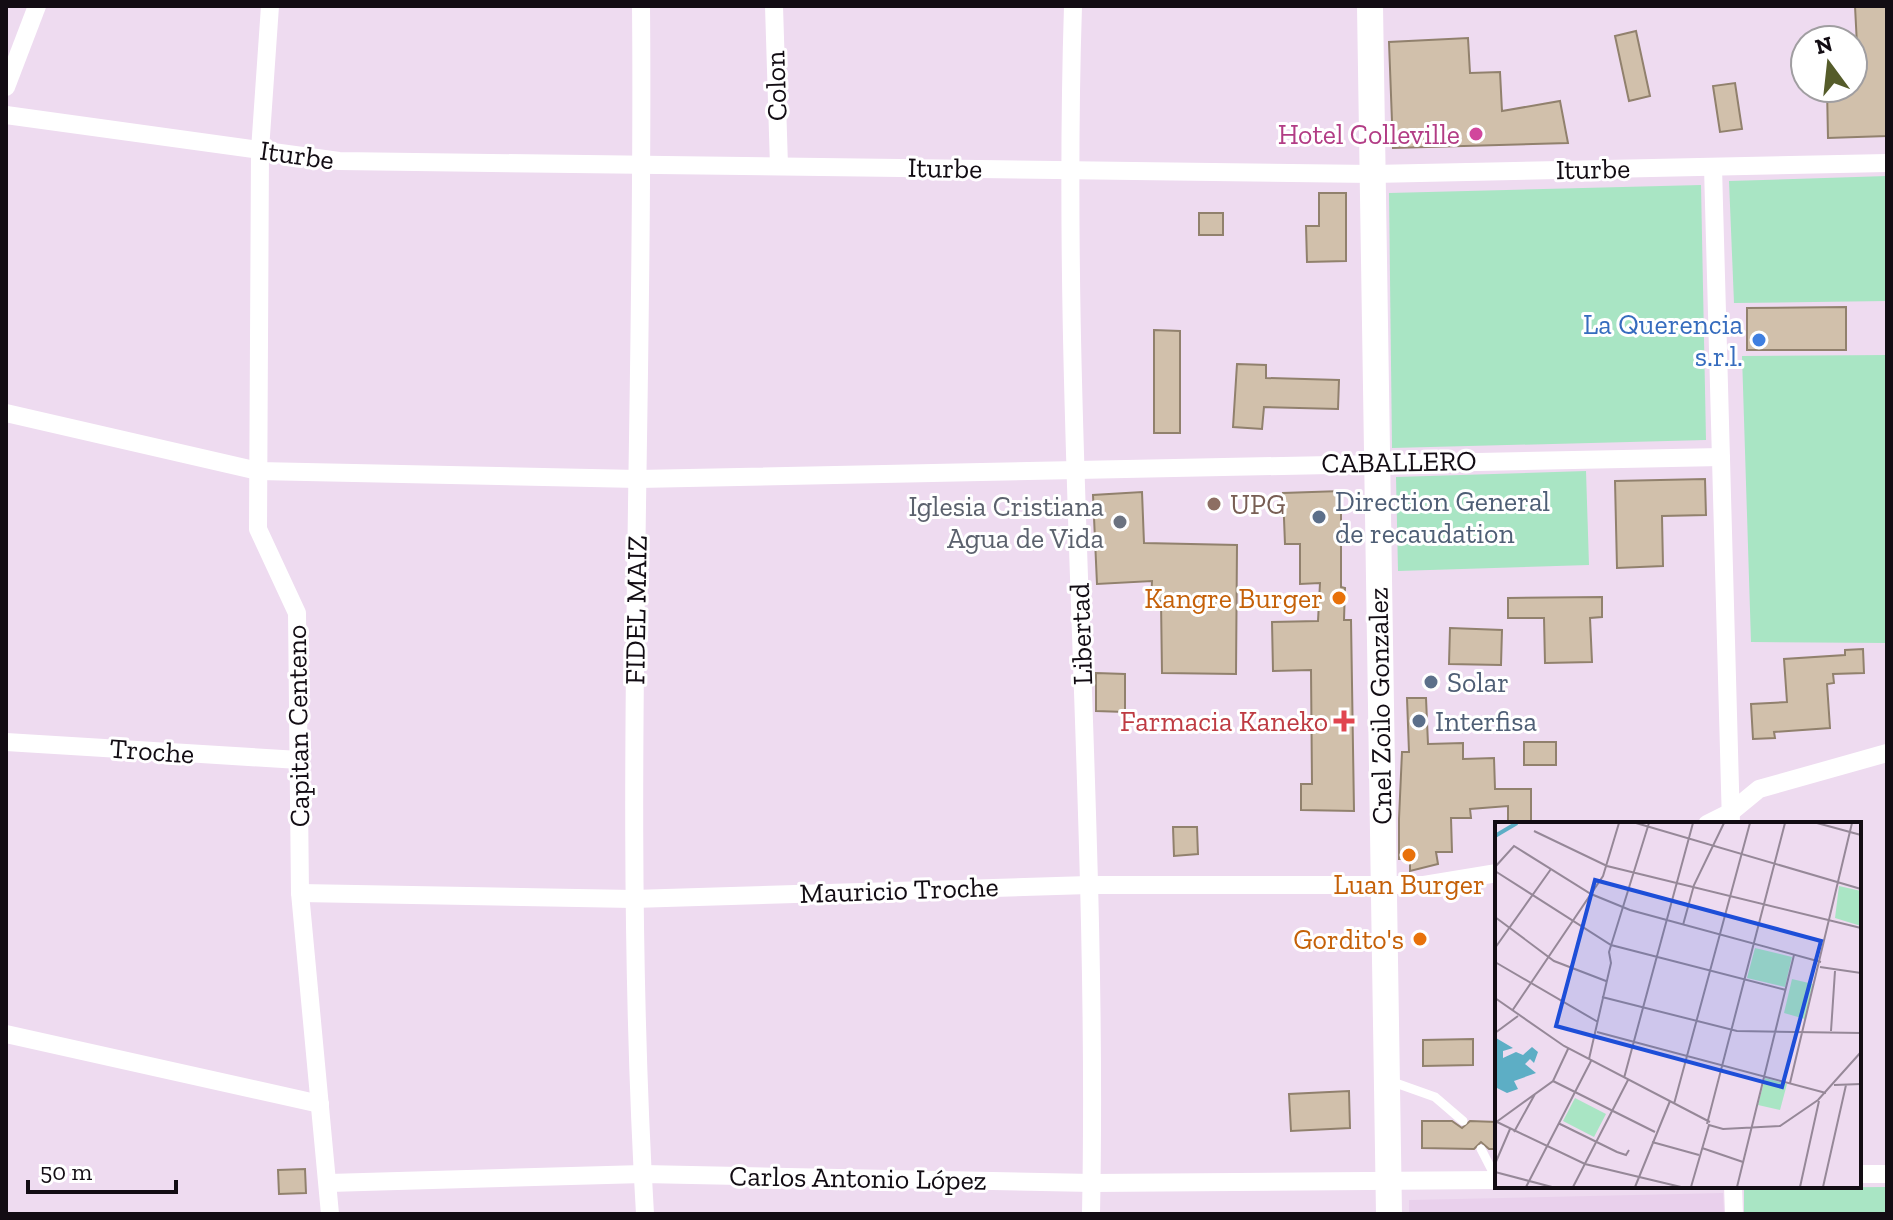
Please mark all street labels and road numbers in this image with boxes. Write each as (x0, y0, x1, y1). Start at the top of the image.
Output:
street label: Colon (758, 50, 794, 122)
street label: Iturbe (258, 133, 336, 177)
street label: Iturbe (907, 151, 983, 185)
street label: Iturbe (1555, 152, 1631, 186)
street label: CABALLERO (1321, 444, 1477, 480)
street label: FIDEL MAIZ (618, 535, 654, 685)
street label: Libertad (1063, 582, 1099, 686)
street label: Cnel Zoilo Gonzalez (1361, 587, 1399, 825)
street label: Capitan Centeno (280, 625, 316, 827)
street label: Troche (109, 732, 195, 770)
street label: Mauricio Troche (799, 870, 999, 910)
street label: Carlos Antonio López (729, 1159, 987, 1197)

